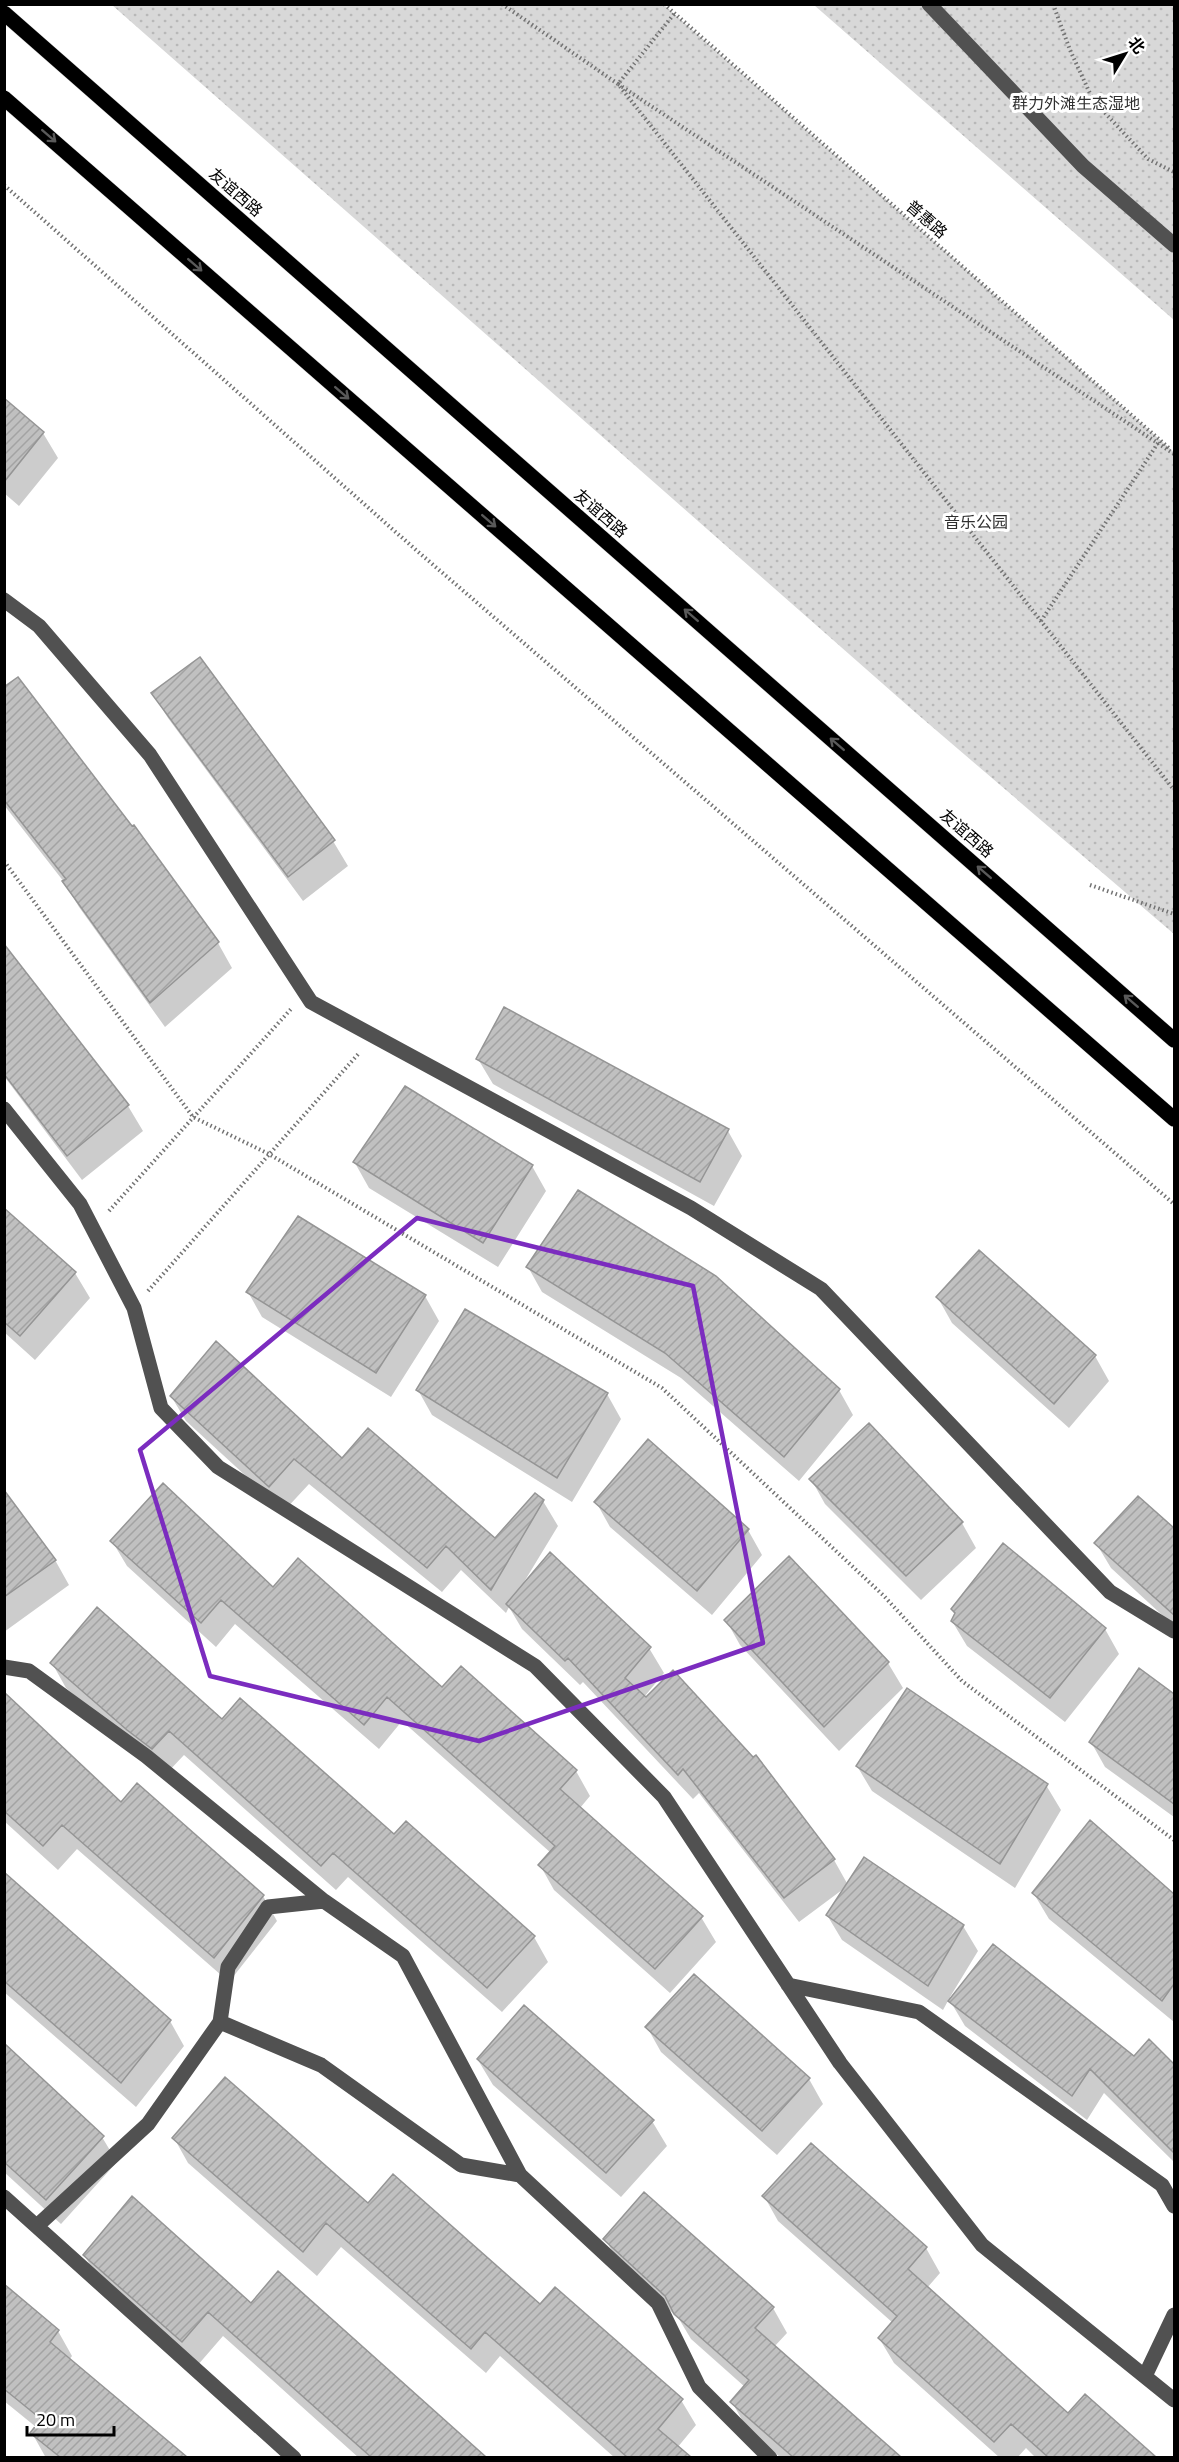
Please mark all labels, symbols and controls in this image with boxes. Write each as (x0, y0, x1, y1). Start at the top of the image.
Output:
north arrow (1095, 24, 1155, 84)
text: 北 (1122, 31, 1151, 58)
park label: 群力外滩生态湿地 (1012, 91, 1140, 115)
one-way arrow (40, 129, 56, 143)
street label: 友谊西路 (204, 162, 268, 222)
street label: 普惠路 (901, 194, 953, 244)
one-way arrow (188, 258, 203, 272)
one-way arrow (335, 386, 350, 400)
street label: 友谊西路 (569, 483, 633, 543)
park label: 音乐公园 (944, 510, 1008, 534)
one-way arrow (481, 514, 496, 528)
one-way arrow (684, 608, 699, 622)
one-way arrow (830, 737, 845, 751)
street label: 友谊西路 (935, 803, 999, 863)
one-way arrow (977, 865, 992, 879)
one-way arrow (1123, 994, 1138, 1008)
scale bar (27, 2399, 114, 2437)
text: 20 m (36, 2406, 75, 2433)

